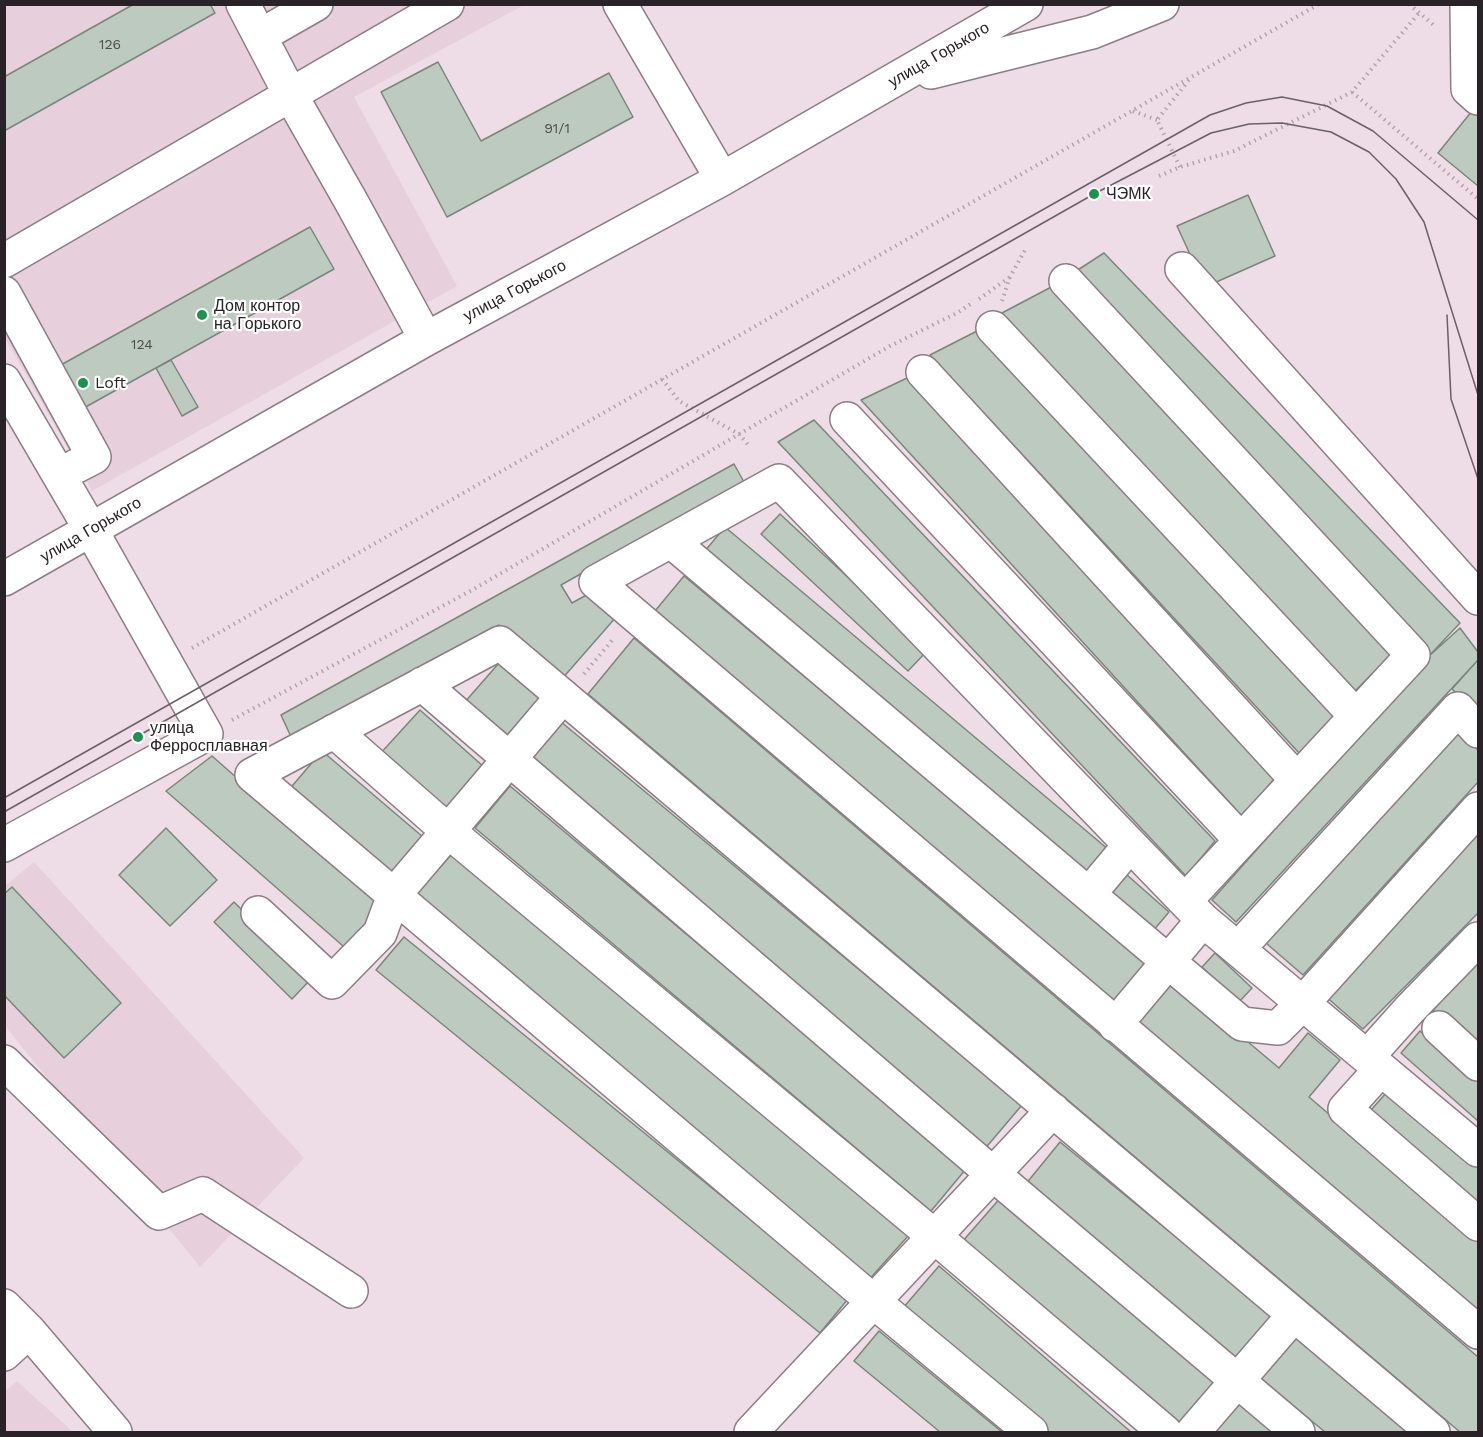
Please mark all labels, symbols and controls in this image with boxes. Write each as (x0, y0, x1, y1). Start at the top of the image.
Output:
street label: улица Горького (885, 18, 993, 92)
house number: 126 (99, 37, 121, 53)
house number: 91/1 (544, 121, 570, 137)
place label: ЧЭМК (1106, 184, 1151, 204)
marker: ЧЭМК (1087, 187, 1101, 201)
street label: улица Горького (460, 256, 570, 326)
place label: Дом контор на Горького (214, 296, 301, 334)
marker: Дом контор на Горького (195, 308, 209, 322)
house number: 124 (131, 337, 153, 353)
place label: Loft (95, 373, 126, 393)
marker: Loft (76, 376, 90, 390)
street label: улица Горького (37, 493, 145, 567)
place label: улица Ферросплавная (150, 718, 268, 756)
marker: улица Ферросплавная (131, 730, 145, 744)

